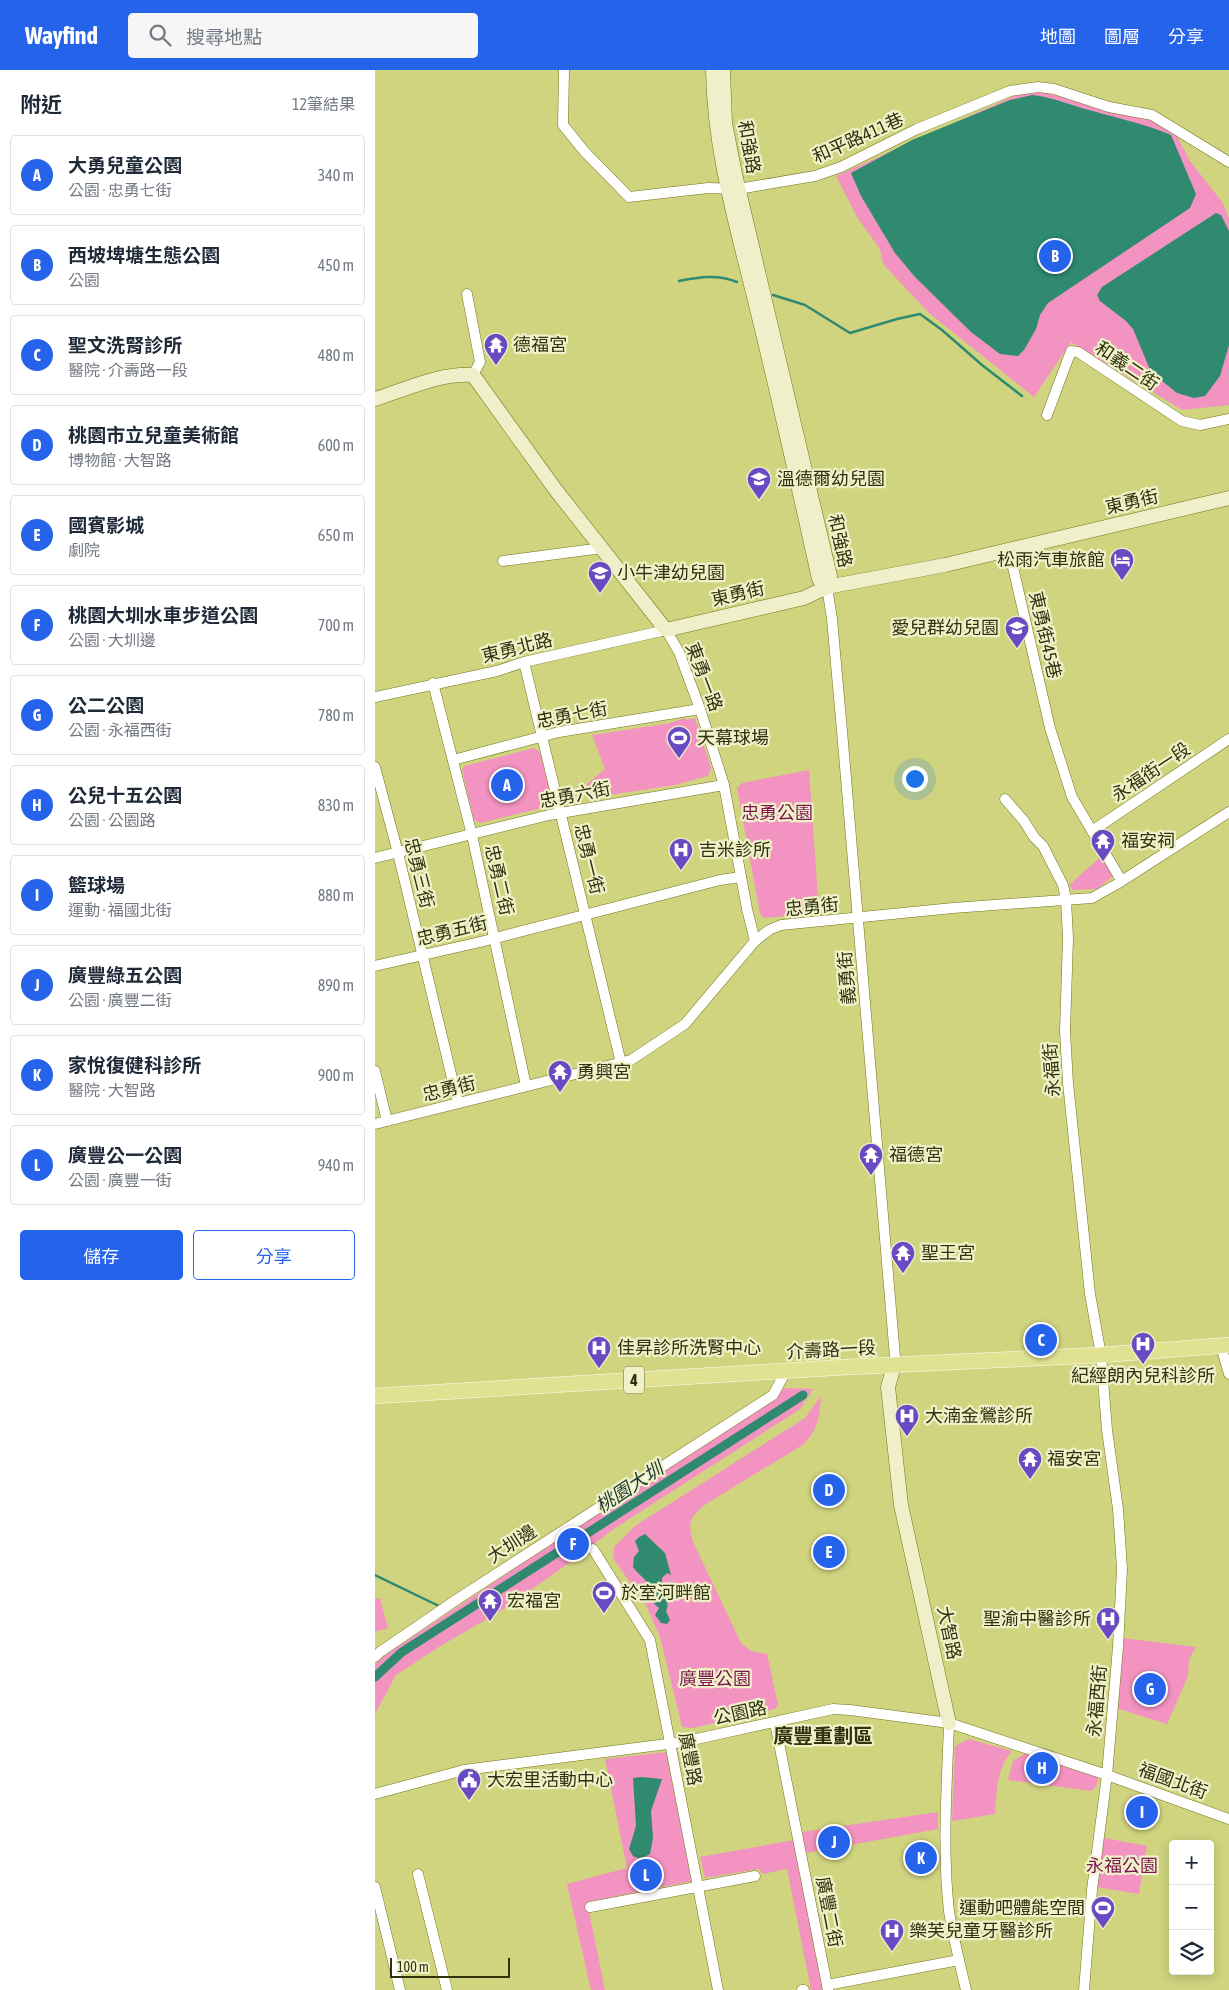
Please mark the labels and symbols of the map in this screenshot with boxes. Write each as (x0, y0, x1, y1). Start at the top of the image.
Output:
street label: 和平路411巷 (809, 108, 907, 167)
street label: 和強路 (734, 119, 765, 175)
pin: B (1039, 237, 1071, 275)
temple icon: 德福宮 (483, 332, 509, 366)
place label: 德福宮 (513, 334, 567, 355)
street label: 和義二街 (1092, 337, 1163, 394)
school or university icon: 溫德爾幼兒園 (746, 466, 772, 500)
place label: 溫德爾幼兒園 (777, 468, 885, 489)
street label: 東勇街 (1103, 485, 1161, 518)
street label: 和強路 (825, 512, 856, 569)
hotel icon: 松雨汽車旅館 (1109, 547, 1135, 581)
place label: 松雨汽車旅館 (997, 549, 1105, 570)
school or university icon: 小牛津幼兒園 (587, 560, 613, 594)
place label: 小牛津幼兒園 (617, 562, 725, 583)
street label: 東勇街 (709, 577, 767, 610)
street label: 東勇街45巷 (1025, 589, 1066, 681)
school or university icon: 愛兒群幼兒園 (1004, 615, 1030, 649)
place label: 愛兒群幼兒園 (891, 617, 999, 638)
street label: 東勇北路 (479, 629, 554, 666)
street label: 東勇一路 (682, 639, 727, 714)
street label: 忠勇七街 (535, 697, 609, 732)
sports icon: 天幕球場 (666, 725, 692, 759)
place label: 天幕球場 (697, 727, 769, 748)
street label: 永福街一段 (1108, 738, 1194, 805)
pin: A (491, 766, 523, 804)
your location (902, 766, 928, 792)
street label: 忠勇六街 (538, 777, 612, 812)
park label: 忠勇公園 (741, 802, 813, 823)
street label: 忠勇一街 (571, 821, 608, 896)
temple icon: 福安祠 (1090, 828, 1116, 862)
place label: 福安祠 (1121, 830, 1175, 851)
street label: 忠勇三街 (401, 835, 438, 910)
hospital icon: 吉米診所 (668, 837, 694, 871)
place label: 吉米診所 (699, 839, 771, 860)
street label: 忠勇二街 (481, 842, 518, 917)
street label: 忠勇街 (784, 893, 840, 920)
street label: 忠勇五街 (414, 912, 489, 949)
street label: 義勇街 (834, 950, 859, 1006)
street label: 永福街 (1039, 1042, 1064, 1098)
temple icon: 勇興宮 (547, 1059, 573, 1093)
place label: 勇興宮 (577, 1061, 631, 1082)
street label: 忠勇街 (420, 1072, 478, 1105)
temple icon: 福德宮 (858, 1142, 884, 1176)
place label: 福德宮 (889, 1144, 943, 1165)
temple icon: 聖王宮 (890, 1240, 916, 1274)
place label: 聖王宮 (921, 1242, 975, 1263)
pin: C (1025, 1321, 1057, 1359)
hospital icon: 紀經朗內兒科診所 (1130, 1331, 1156, 1365)
hospital icon: 佳昇診所洗腎中心 (586, 1335, 612, 1369)
place label: 佳昇診所洗腎中心 (617, 1337, 761, 1358)
street label: 介壽路一段 (785, 1337, 876, 1362)
place label: 紀經朗內兒科診所 (1071, 1365, 1215, 1386)
road number: 4 (624, 1366, 644, 1394)
hospital icon: 大湳金鶯診所 (894, 1403, 920, 1437)
place label: 大湳金鶯診所 (925, 1405, 1033, 1426)
temple icon: 福安宮 (1017, 1446, 1043, 1480)
place label: 福安宮 (1047, 1448, 1101, 1469)
water label: 桃園大圳 (591, 1455, 669, 1517)
pin: D (813, 1471, 845, 1509)
street label: 大圳邊 (483, 1520, 540, 1567)
pin: F (557, 1525, 589, 1563)
pin: E (813, 1533, 845, 1571)
sports icon: 於室河畔館 (591, 1580, 617, 1614)
place label: 於室河畔館 (621, 1582, 711, 1603)
temple icon: 宏福宮 (477, 1588, 503, 1622)
place label: 宏福宮 (507, 1590, 561, 1611)
street label: 大智路 (934, 1604, 965, 1661)
hospital icon: 聖渝中醫診所 (1095, 1606, 1121, 1640)
place label: 聖渝中醫診所 (983, 1608, 1091, 1629)
street label: 永福西街 (1083, 1664, 1110, 1738)
park label: 廣豐公園 (679, 1668, 751, 1689)
pin: G (1134, 1670, 1166, 1708)
street label: 公園路 (711, 1697, 768, 1728)
district label: 廣豐重劃區 (773, 1724, 873, 1747)
street label: 廣豐路 (675, 1730, 706, 1787)
pin: H (1026, 1749, 1058, 1787)
street label: 福國北街 (1136, 1758, 1211, 1803)
public building icon: 大宏里活動中心 (456, 1767, 482, 1801)
place label: 大宏里活動中心 (487, 1769, 613, 1790)
pin: I (1126, 1793, 1158, 1831)
pin: J (818, 1823, 850, 1861)
pin: K (905, 1839, 937, 1877)
park label: 永福公園 (1086, 1855, 1158, 1876)
pin: L (630, 1856, 662, 1894)
street label: 廣豐二街 (812, 1875, 847, 1949)
sports icon: 運動吧體能空間 (1090, 1895, 1116, 1929)
place label: 運動吧體能空間 (959, 1897, 1085, 1918)
hospital icon: 樂芙兒童牙醫診所 (879, 1918, 905, 1952)
place label: 樂芙兒童牙醫診所 (909, 1920, 1053, 1941)
scale bar (390, 1955, 510, 1978)

